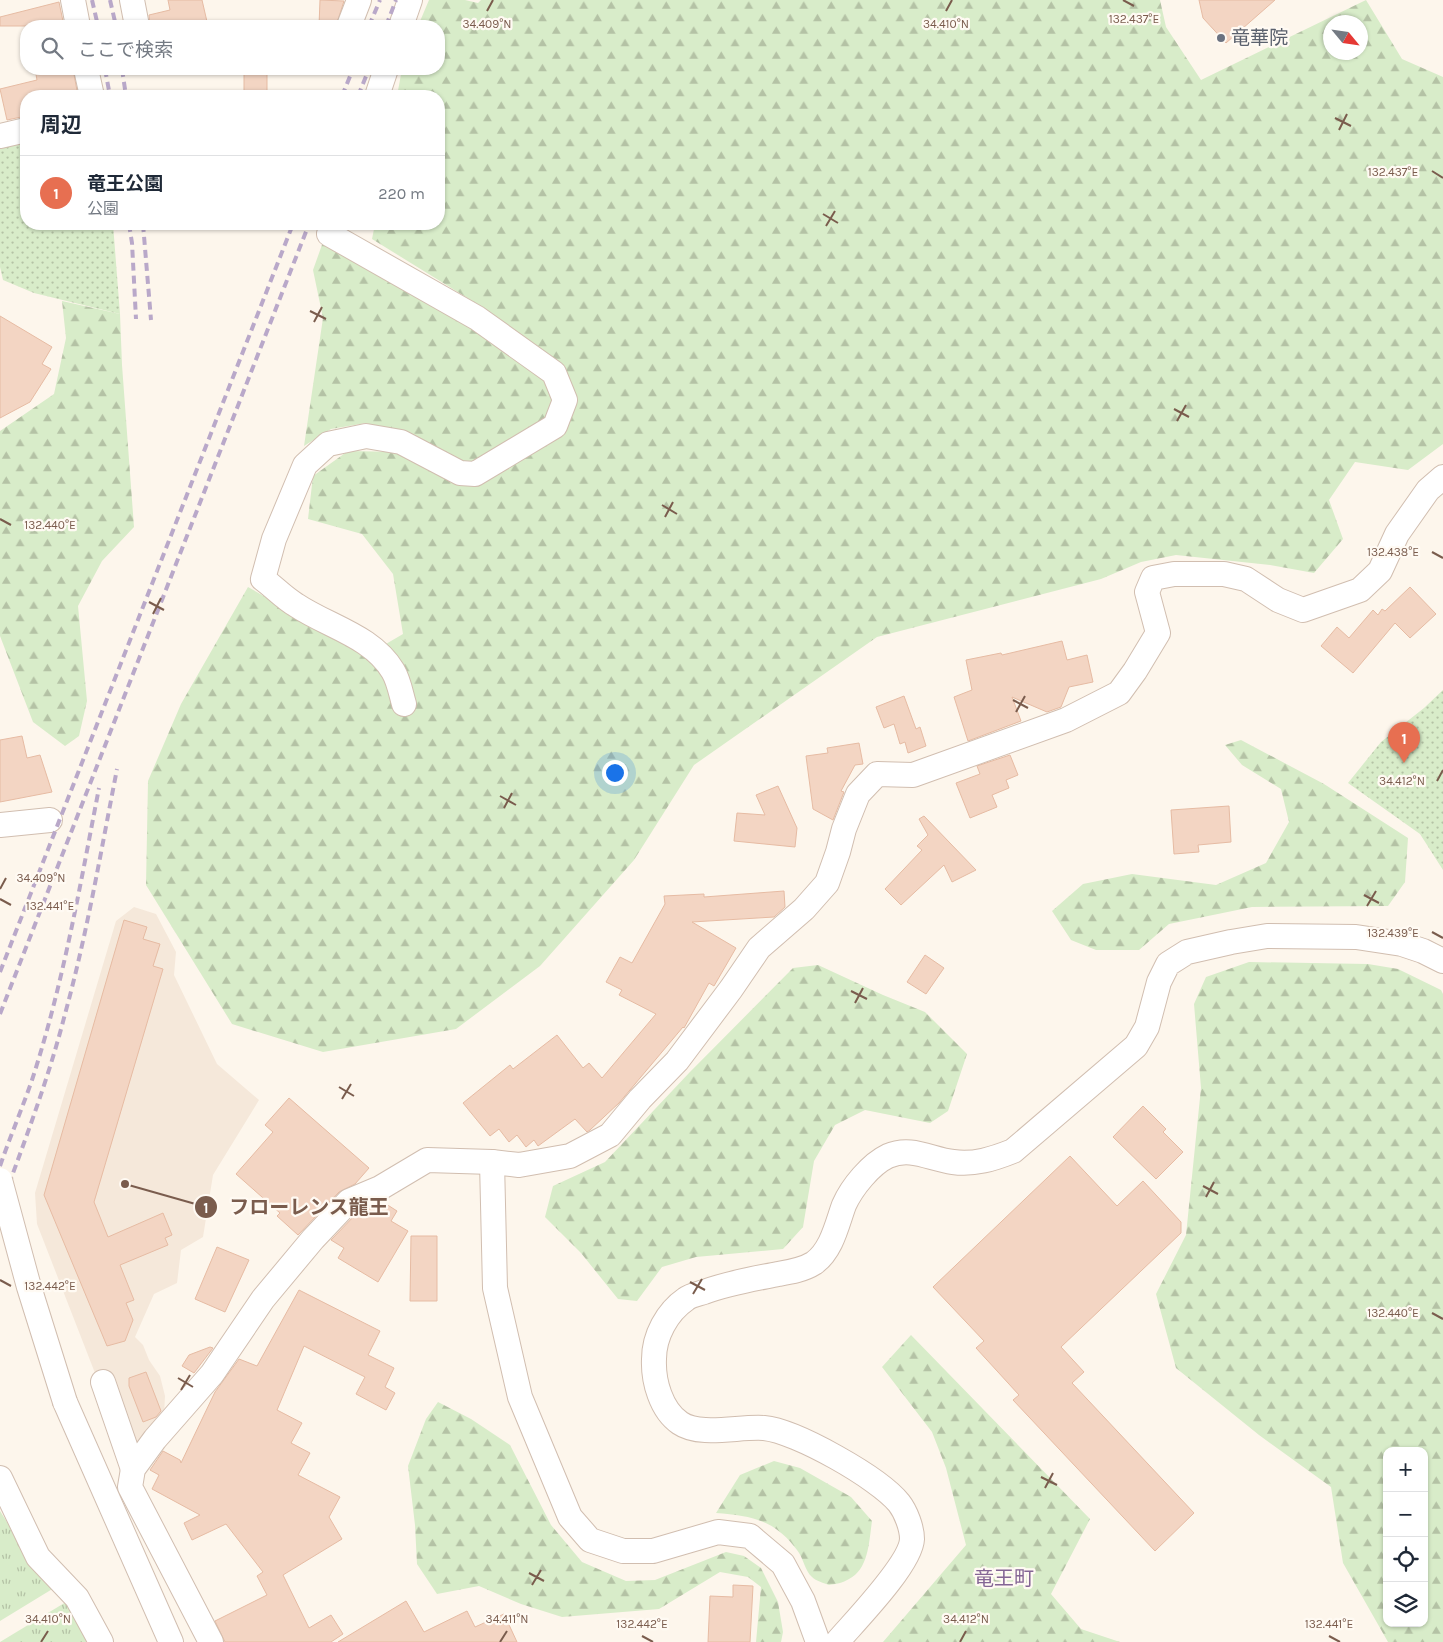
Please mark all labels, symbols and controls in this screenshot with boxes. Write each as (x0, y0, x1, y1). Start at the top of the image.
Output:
text: 132.437°E (1109, 12, 1159, 26)
north arrow (1323, 15, 1368, 60)
text: 34.409°N (462, 17, 512, 31)
text: 34.410°N (923, 17, 969, 31)
search box (20, 20, 445, 75)
place label: 竜華院 (1231, 27, 1288, 49)
marker: 竜華院 (1215, 32, 1227, 44)
icon: search (38, 34, 66, 62)
text: ここで検索 (78, 39, 173, 61)
text: 周辺 (40, 113, 82, 137)
text: 132.437°E (1368, 165, 1418, 179)
text: 竜王公園 (87, 173, 163, 195)
text: 1 (53, 184, 59, 203)
text: 220 m (378, 184, 425, 203)
text: 公園 (87, 199, 119, 218)
text: 132.440°E (24, 518, 76, 532)
text: 132.438°E (1367, 545, 1419, 559)
pin: 1 (1388, 722, 1420, 763)
your location (602, 760, 628, 786)
text: 34.412°N (1379, 774, 1425, 788)
text: 34.409°N (16, 871, 66, 885)
text: 132.441°E (26, 899, 74, 913)
text: 132.439°E (1367, 926, 1419, 940)
callout: フローレンス龍王 (194, 1190, 399, 1225)
text: フローレンス龍王 (229, 1196, 389, 1219)
text: 1 (203, 1199, 209, 1217)
text: 132.442°E (24, 1279, 76, 1293)
text: 132.440°E (1367, 1306, 1419, 1320)
map controls (1383, 1447, 1428, 1627)
button: + (1383, 1447, 1428, 1492)
button: − (1383, 1492, 1428, 1537)
button: locate (1383, 1537, 1428, 1582)
district label: 竜王町 (974, 1567, 1034, 1590)
button: layers (1383, 1582, 1428, 1627)
text: 34.410°N (25, 1612, 71, 1626)
text: 34.411°N (486, 1612, 528, 1626)
text: 34.412°N (943, 1612, 989, 1626)
text: 132.442°E (616, 1617, 668, 1631)
text: 132.441°E (1305, 1617, 1353, 1631)

